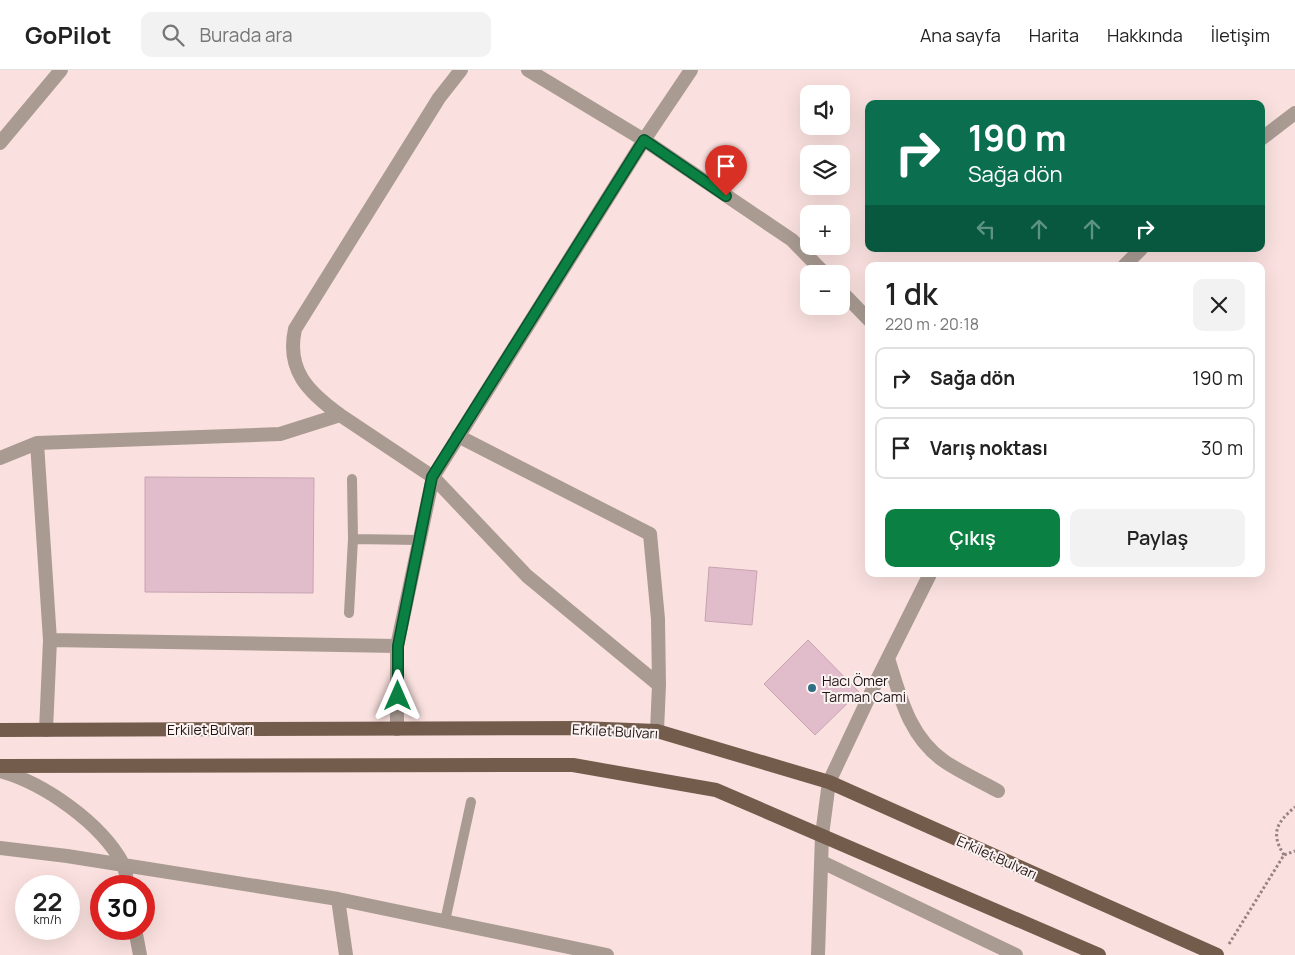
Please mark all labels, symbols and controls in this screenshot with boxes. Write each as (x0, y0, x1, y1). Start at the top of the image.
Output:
search box (141, 12, 491, 57)
text: GoPilot (25, 18, 111, 51)
icon: search (159, 21, 187, 49)
text: Burada ara (199, 22, 293, 48)
text: Ana sayfa (920, 23, 1001, 47)
text: Harita (1029, 23, 1079, 47)
text: Hakkında (1107, 23, 1183, 47)
text: İletişim (1211, 23, 1270, 47)
map controls (800, 85, 850, 315)
button: sound (800, 85, 850, 135)
text: 190 m (968, 114, 1067, 162)
icon: right (885, 120, 950, 185)
pin (705, 145, 747, 196)
button: layers (800, 145, 850, 195)
icon: arrive (712, 152, 740, 180)
text: Sağa dön (968, 159, 1063, 189)
button: + (800, 205, 850, 255)
icon: left (972, 215, 1000, 243)
icon: ahead (1025, 215, 1053, 243)
icon: ahead (1078, 215, 1106, 243)
icon: right (1131, 215, 1159, 243)
button: − (800, 265, 850, 315)
text: 1 dk (885, 273, 938, 314)
button: close (1193, 279, 1245, 331)
text: 220 m · 20:18 (885, 313, 979, 335)
icon: right (887, 364, 915, 392)
text: Sağa dön (930, 365, 1015, 391)
text: 190 m (1192, 365, 1243, 391)
icon: arrive (887, 434, 915, 462)
text: Varış noktası (930, 435, 1048, 461)
text: 30 m (1201, 435, 1243, 461)
button: Çıkış (885, 509, 1060, 567)
button: Paylaş (1070, 509, 1245, 567)
position arrow (371, 669, 423, 721)
place label: Hacı Ömer Tarman Cami (822, 671, 906, 706)
marker: Hacı Ömer Tarman Cami (806, 682, 818, 694)
street label: Erkilet Bulvarı (572, 719, 658, 743)
street label: Erkilet Bulvarı (167, 720, 253, 739)
street label: Erkilet Bulvarı (954, 831, 1040, 883)
speed limit sign: 30 (90, 875, 155, 940)
text: 22 (33, 884, 62, 919)
text: km/h (34, 911, 61, 928)

